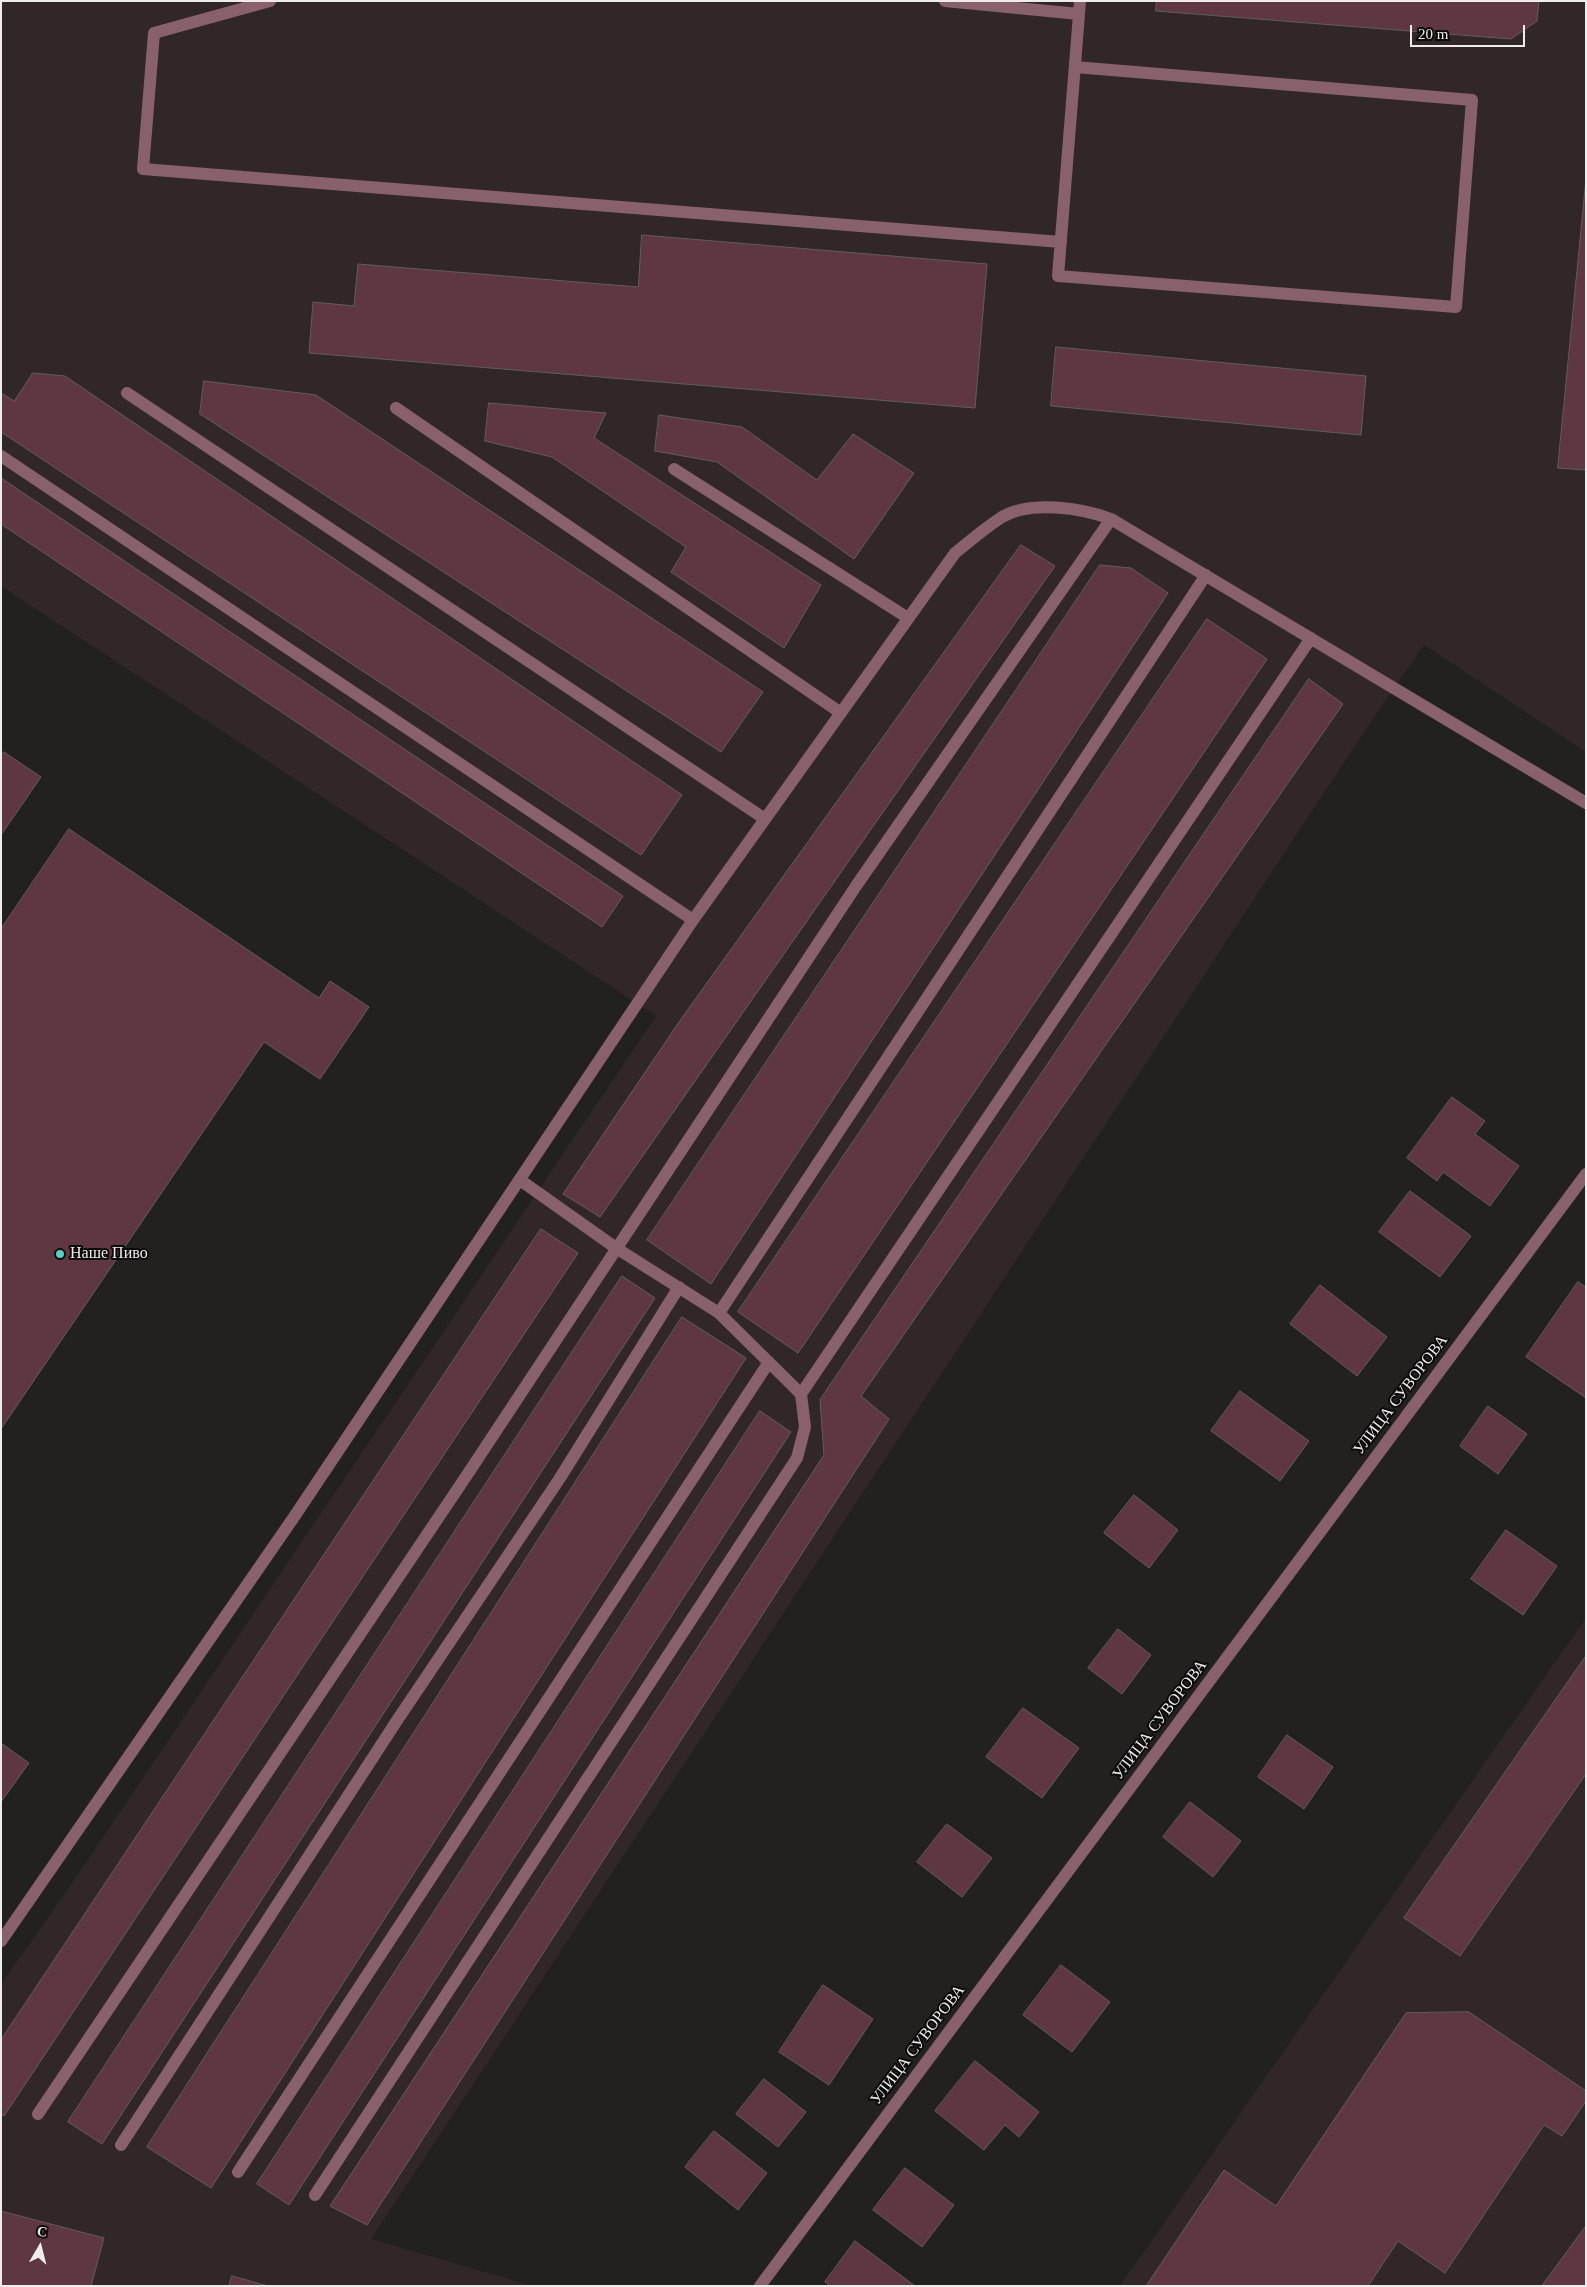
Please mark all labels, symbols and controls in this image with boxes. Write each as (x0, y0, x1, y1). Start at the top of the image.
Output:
scale bar (1412, 15, 1527, 47)
text: 20 m (1418, 26, 1448, 42)
place label: Наше Пиво (70, 1244, 148, 1264)
marker: Наше Пиво (54, 1248, 66, 1260)
street label: УЛИЦА СУВОРОВА (1350, 1331, 1452, 1459)
street label: УЛИЦА СУВОРОВА (1109, 1656, 1211, 1784)
street label: УЛИЦА СУВОРОВА (867, 1981, 969, 2109)
north arrow (15, 2222, 65, 2272)
text: С (36, 2224, 48, 2240)

